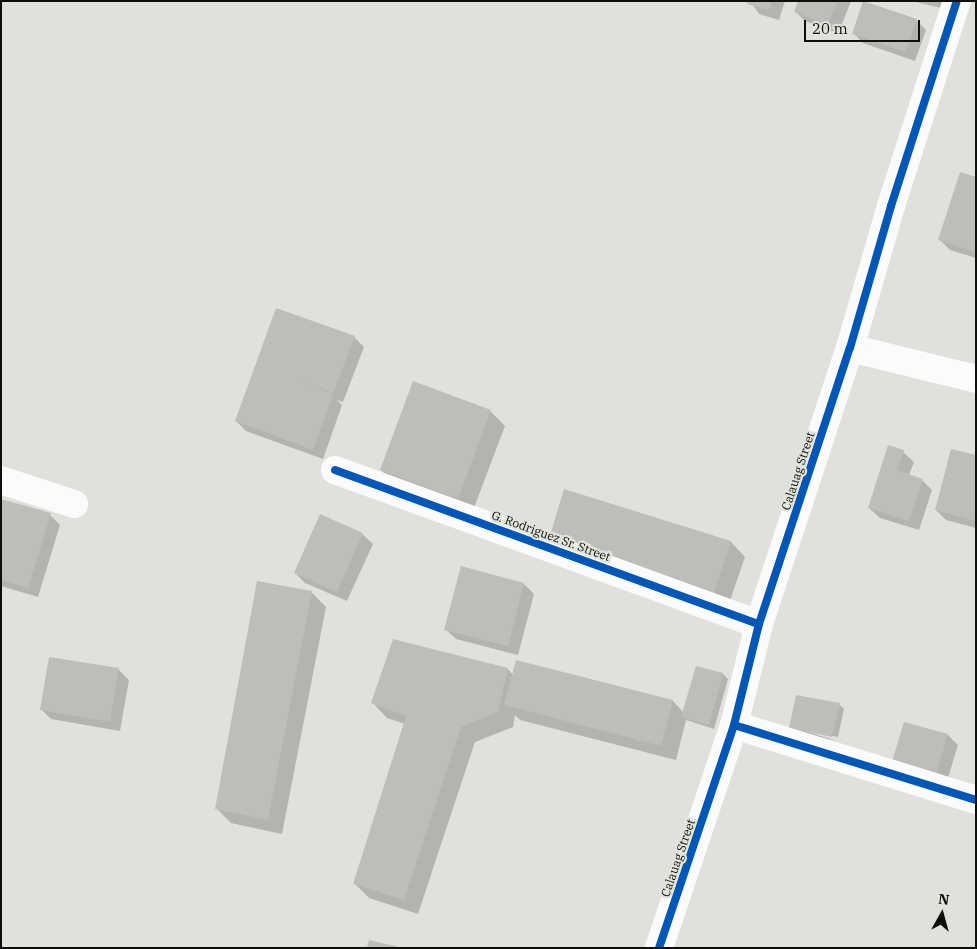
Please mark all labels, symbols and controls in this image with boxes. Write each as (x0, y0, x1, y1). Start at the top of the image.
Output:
scale bar (807, 10, 923, 42)
text: 20 m (812, 19, 848, 38)
street label: Calauag Street (779, 430, 817, 512)
street label: G. Rodriguez Sr. Street (490, 508, 612, 564)
street label: Calauag Street (658, 817, 698, 899)
north arrow (917, 889, 967, 939)
text: N (937, 890, 950, 909)

